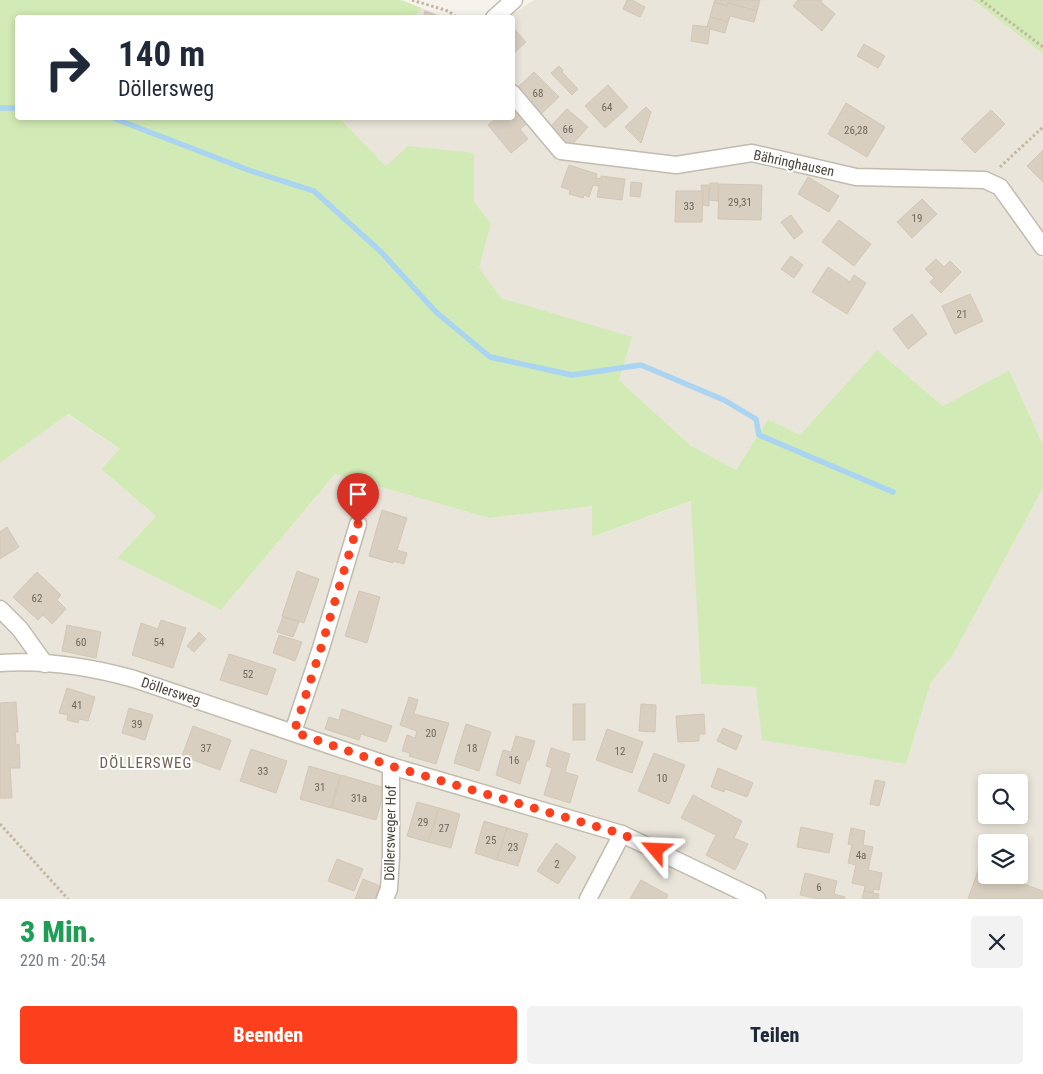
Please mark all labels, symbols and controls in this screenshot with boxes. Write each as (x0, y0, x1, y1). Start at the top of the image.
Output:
text: 140 m (118, 34, 205, 75)
icon: right (35, 35, 100, 100)
text: Döllersweg (118, 76, 214, 101)
house number: 68 (533, 87, 543, 100)
house number: 64 (602, 101, 613, 114)
house number: 66 (563, 123, 573, 136)
house number: 26,28 (844, 124, 868, 137)
street label: Bähringhausen (752, 147, 836, 179)
house number: 29,31 (728, 196, 752, 209)
house number: 33 (684, 200, 694, 213)
house number: 19 (912, 212, 922, 225)
house number: 21 (957, 308, 967, 321)
pin (337, 473, 379, 524)
icon: arrive (344, 480, 372, 508)
house number: 62 (32, 592, 42, 605)
house number: 60 (76, 636, 86, 649)
house number: 54 (154, 636, 165, 649)
house number: 52 (243, 668, 253, 681)
street label: Döllersweg (139, 674, 203, 708)
house number: 41 (72, 699, 82, 712)
house number: 39 (132, 718, 142, 731)
house number: 20 (426, 727, 436, 740)
house number: 37 (201, 742, 211, 755)
house number: 18 (467, 742, 477, 755)
house number: 12 (615, 745, 625, 758)
district label: DÖLLERSWEG (100, 754, 192, 772)
house number: 16 (509, 754, 519, 767)
house number: 33 (258, 765, 268, 778)
house number: 10 (657, 772, 667, 785)
map controls (978, 774, 1028, 884)
button: search (978, 774, 1028, 824)
house number: 31 (315, 781, 325, 794)
street label: Döllersweger Hof (381, 785, 399, 881)
house number: 31a (351, 792, 367, 805)
house number: 29 (418, 816, 428, 829)
house number: 27 (439, 822, 449, 835)
position arrow (629, 823, 681, 875)
house number: 25 (486, 834, 496, 847)
button: layers (978, 834, 1028, 884)
house number: 23 (508, 841, 518, 854)
house number: 4a (856, 849, 866, 862)
house number: 2 (554, 858, 560, 871)
house number: 6 (816, 881, 822, 894)
text: 3 Min. (20, 914, 96, 949)
button: close (971, 916, 1023, 968)
text: 220 m · 20:54 (20, 951, 106, 970)
button: Beenden (20, 1006, 517, 1064)
button: Teilen (527, 1006, 1023, 1064)

